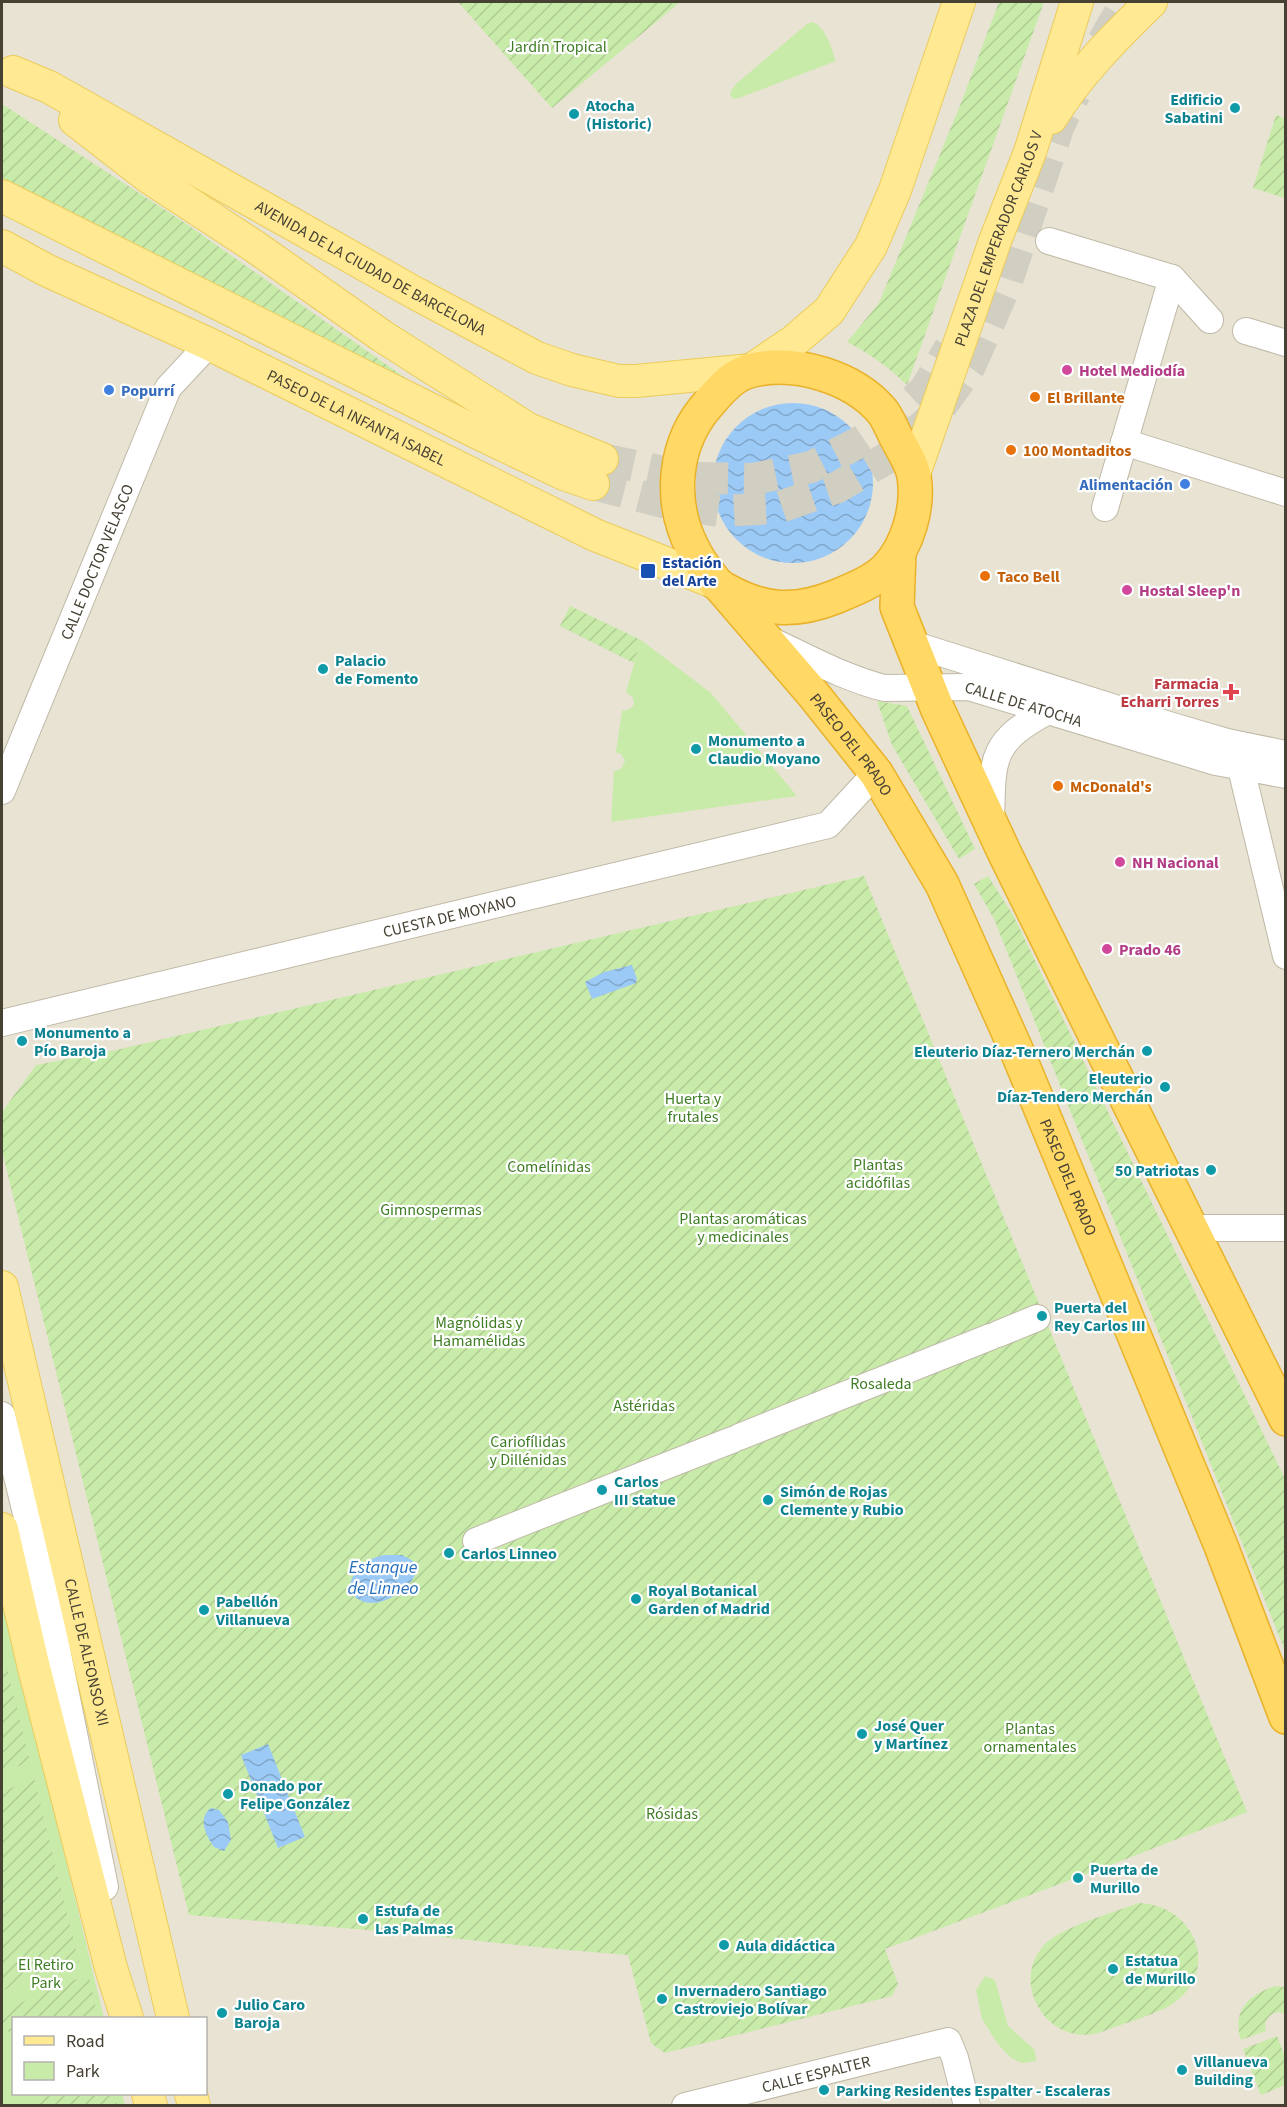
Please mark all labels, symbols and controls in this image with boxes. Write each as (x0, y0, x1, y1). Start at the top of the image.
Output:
park label: Jardín Tropical (507, 36, 607, 58)
place label: Edificio Sabatini (1164, 89, 1223, 129)
place label: Atocha (Historic) (585, 95, 652, 135)
marker: Edificio Sabatini (1228, 101, 1242, 115)
marker: Atocha (Historic) (567, 107, 581, 121)
street label: PLAZA DEL EMPERADOR CARLOS V (949, 127, 1048, 350)
street label: AVENIDA DE LA CIUDAD DE BARCELONA (251, 195, 490, 341)
place label: Hotel Mediodía (1079, 360, 1185, 382)
marker: Hotel Mediodía (1060, 363, 1074, 377)
street label: PASEO DE LA INFANTA ISABEL (263, 364, 450, 472)
place label: Popurrí (121, 380, 176, 402)
marker: Popurrí (102, 383, 116, 397)
place label: El Brillante (1047, 387, 1125, 409)
marker: El Brillante (1028, 390, 1042, 404)
place label: 100 Montaditos (1023, 440, 1131, 462)
marker: 100 Montaditos (1004, 443, 1018, 457)
place label: Alimentación (1079, 474, 1173, 496)
marker: Alimentación (1178, 477, 1192, 491)
street label: CALLE DOCTOR VELASCO (55, 481, 139, 643)
place label: Estación del Arte (662, 552, 722, 592)
marker: Estación del Arte (639, 562, 657, 580)
place label: Taco Bell (997, 566, 1060, 588)
marker: Taco Bell (978, 569, 992, 583)
place label: Hostal Sleep'n (1139, 580, 1240, 602)
marker: Hostal Sleep'n (1120, 583, 1134, 597)
place label: Palacio de Fomento (335, 650, 419, 690)
marker: Palacio de Fomento (316, 662, 330, 676)
place label: Farmacia Echarri Torres (1120, 673, 1219, 713)
street label: CALLE DE ATOCHA (962, 676, 1085, 733)
marker: Farmacia Echarri Torres (1224, 685, 1238, 699)
street label: PASEO DEL PRADO (804, 689, 897, 800)
place label: Monumento a Claudio Moyano (708, 730, 821, 770)
marker: Monumento a Claudio Moyano (689, 742, 703, 756)
place label: McDonald's (1070, 776, 1152, 798)
marker: McDonald's (1051, 779, 1065, 793)
place label: NH Nacional (1132, 852, 1219, 874)
marker: NH Nacional (1113, 855, 1127, 869)
street label: CUESTA DE MOYANO (381, 890, 518, 943)
place label: Prado 46 (1119, 939, 1181, 961)
marker: Prado 46 (1100, 942, 1114, 956)
place label: Monumento a Pío Baroja (34, 1022, 131, 1062)
marker: Monumento a Pío Baroja (15, 1034, 29, 1048)
place label: Eleuterio Díaz-Ternero Merchán (914, 1041, 1135, 1063)
marker: Eleuterio Díaz-Ternero Merchán (1140, 1044, 1154, 1058)
place label: Eleuterio Díaz-Tendero Merchán (997, 1068, 1153, 1108)
marker: Eleuterio Díaz-Tendero Merchán (1158, 1080, 1172, 1094)
park label: Huerta y frutales (665, 1088, 722, 1128)
street label: PASEO DEL PRADO (1034, 1116, 1102, 1239)
park label: Plantas acidófilas (846, 1154, 910, 1194)
park label: Comelínidas (507, 1156, 591, 1178)
place label: 50 Patriotas (1115, 1160, 1199, 1182)
marker: 50 Patriotas (1204, 1163, 1218, 1177)
park label: Gimnospermas (380, 1199, 482, 1221)
park label: Plantas aromáticas y medicinales (679, 1208, 807, 1248)
place label: Puerta del Rey Carlos III (1054, 1297, 1146, 1337)
marker: Puerta del Rey Carlos III (1035, 1309, 1049, 1323)
park label: Magnólidas y Hamamélidas (433, 1312, 526, 1352)
park label: Rosaleda (850, 1373, 912, 1395)
park label: Astéridas (613, 1395, 675, 1417)
park label: Cariofílidas y Dillénidas (490, 1431, 567, 1471)
place label: Carlos III statue (614, 1471, 676, 1511)
place label: Simón de Rojas Clemente y Rubio (780, 1481, 904, 1521)
marker: Carlos III statue (595, 1483, 609, 1497)
marker: Simón de Rojas Clemente y Rubio (761, 1493, 775, 1507)
place label: Carlos Linneo (461, 1543, 557, 1565)
marker: Carlos Linneo (442, 1546, 456, 1560)
water label: Estanque de Linneo (347, 1555, 419, 1601)
street label: CALLE DE ALFONSO XII (59, 1576, 114, 1728)
place label: Royal Botanical Garden of Madrid (648, 1580, 770, 1620)
place label: Pabellón Villanueva (215, 1591, 290, 1631)
marker: Royal Botanical Garden of Madrid (629, 1592, 643, 1606)
marker: Pabellón Villanueva (197, 1603, 211, 1617)
place label: José Quer y Martínez (874, 1715, 948, 1755)
park label: Plantas ornamentales (984, 1718, 1077, 1758)
marker: José Quer y Martínez (855, 1727, 869, 1741)
place label: Donado por Felipe González (240, 1775, 350, 1815)
marker: Donado por Felipe González (221, 1787, 235, 1801)
park label: Rósidas (646, 1803, 698, 1825)
place label: Puerta de Murillo (1090, 1859, 1158, 1899)
marker: Puerta de Murillo (1071, 1871, 1085, 1885)
place label: Estufa de Las Palmas (375, 1900, 453, 1940)
marker: Estufa de Las Palmas (356, 1912, 370, 1926)
place label: Aula didáctica (735, 1935, 835, 1957)
marker: Aula didáctica (717, 1938, 731, 1952)
place label: Estatua de Murillo (1125, 1950, 1196, 1990)
park label: El Retiro Park (18, 1954, 74, 1994)
marker: Estatua de Murillo (1106, 1962, 1120, 1976)
place label: Invernadero Santiago Castroviejo Bolívar (674, 1980, 827, 2020)
marker: Invernadero Santiago Castroviejo Bolívar (655, 1992, 669, 2006)
place label: Julio Caro Baroja (234, 1994, 305, 2034)
marker: Julio Caro Baroja (215, 2006, 229, 2020)
legend (12, 2017, 207, 2095)
text: Road (66, 2029, 105, 2054)
street label: CALLE ESPALTER (760, 2051, 873, 2099)
place label: Villanueva Building (1193, 2051, 1268, 2091)
text: Park (66, 2059, 100, 2084)
marker: Villanueva Building (1175, 2063, 1189, 2077)
place label: Parking Residentes Espalter - Escaleras (836, 2080, 1110, 2102)
marker: Parking Residentes Espalter - Escaleras (817, 2083, 831, 2097)

